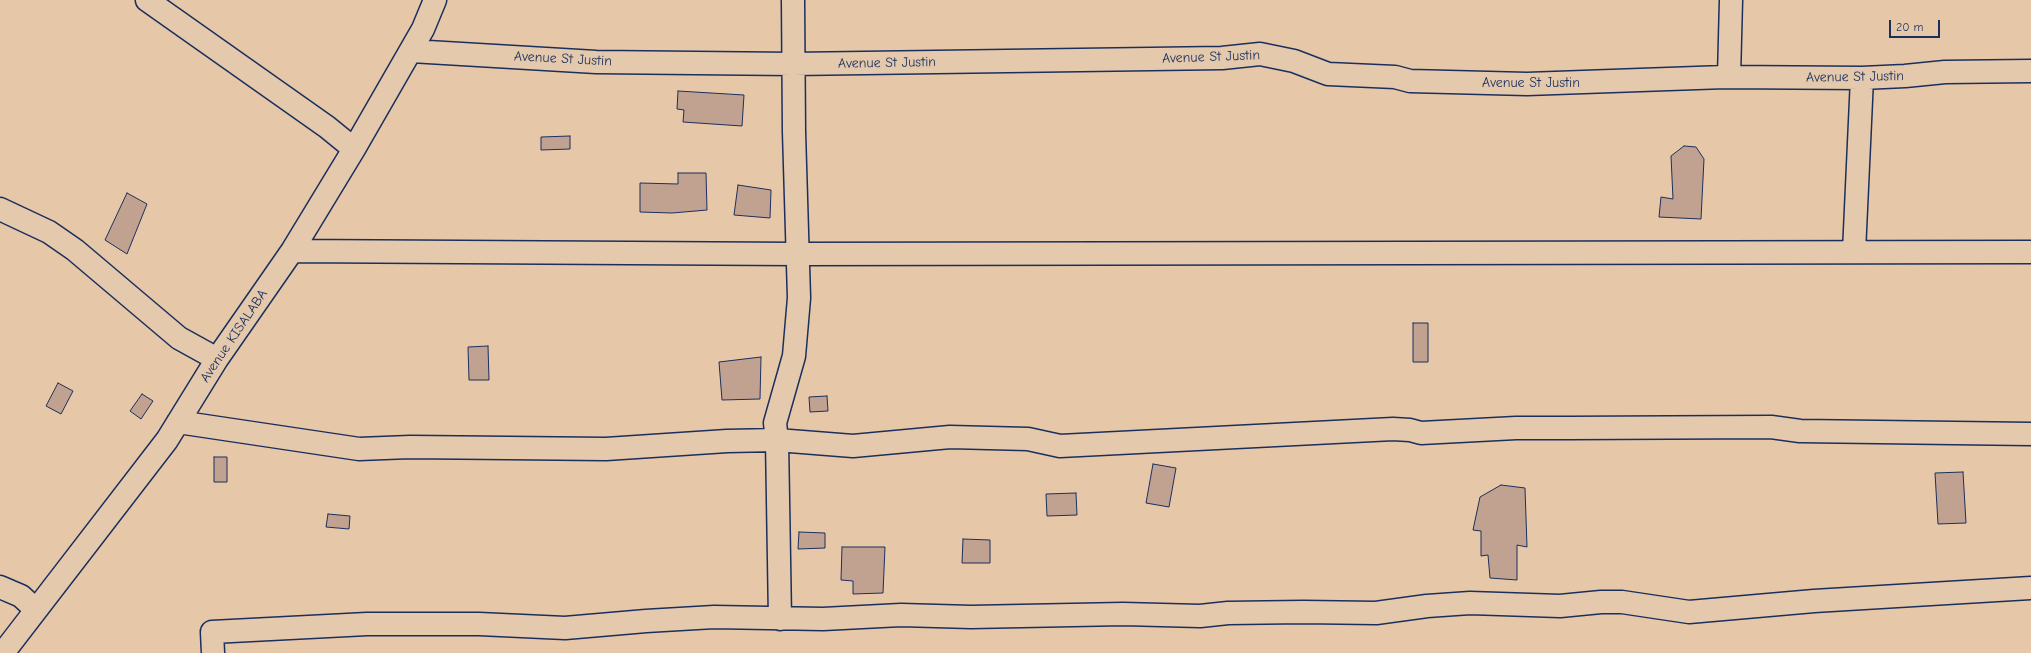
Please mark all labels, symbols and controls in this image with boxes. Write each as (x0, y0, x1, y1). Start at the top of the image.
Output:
scale bar (1891, 12, 1942, 38)
text: 20 m (1896, 20, 1924, 34)
street label: Avenue St Justin (1162, 47, 1260, 67)
street label: Avenue St Justin (514, 48, 612, 70)
street label: Avenue St Justin (838, 54, 936, 72)
street label: Avenue St Justin (1806, 68, 1904, 86)
street label: Avenue St Justin (1482, 75, 1580, 91)
street label: Avenue KISALABA (197, 286, 271, 386)

